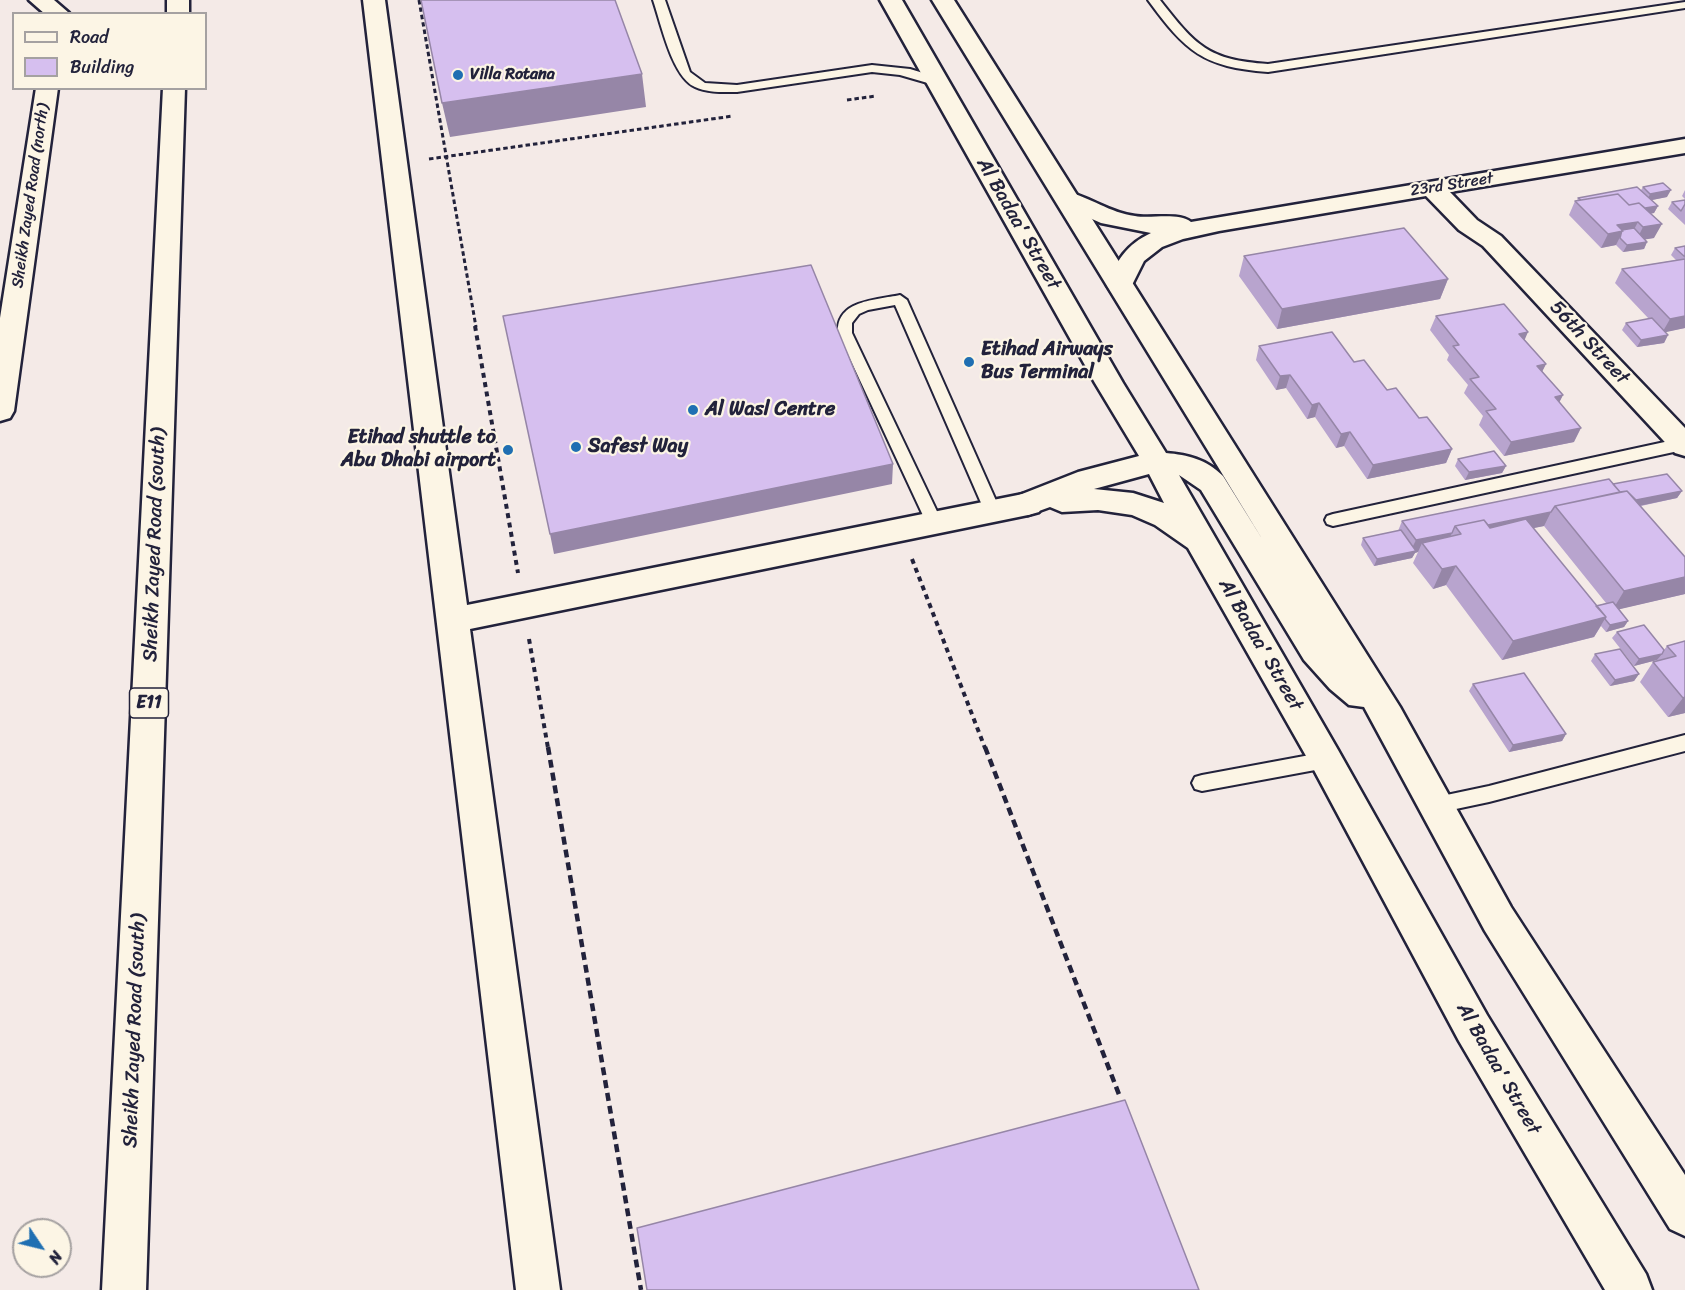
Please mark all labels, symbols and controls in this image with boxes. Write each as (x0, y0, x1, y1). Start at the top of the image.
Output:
legend (12, 12, 207, 90)
text: Road (70, 21, 109, 53)
text: Building (70, 51, 134, 83)
place label: Villa Rotana (470, 65, 555, 85)
marker: Villa Rotana (451, 68, 465, 82)
street label: Sheikh Zayed Road (north) (9, 103, 53, 289)
street label: Al Badaa' Street (971, 154, 1065, 294)
street label: 23rd Street (1409, 169, 1495, 201)
street label: 56th Street (1544, 296, 1634, 390)
place label: Etihad Airways Bus Terminal (981, 338, 1113, 385)
marker: Etihad Airways Bus Terminal (962, 355, 976, 369)
place label: Al Wasl Centre (705, 398, 835, 422)
marker: Al Wasl Centre (686, 403, 700, 417)
place label: Etihad shuttle to Abu Dhabi airport (341, 426, 496, 473)
street label: Sheikh Zayed Road (south) (139, 428, 171, 662)
place label: Safest Way (588, 435, 688, 459)
marker: Safest Way (569, 440, 583, 454)
marker: Etihad shuttle to Abu Dhabi airport (501, 443, 515, 457)
street label: Al Badaa' Street (1213, 575, 1307, 715)
road number: E11 (130, 688, 168, 718)
street label: Sheikh Zayed Road (south) (119, 914, 151, 1148)
street label: Al Badaa' Street (1451, 999, 1545, 1139)
north arrow (12, 1218, 72, 1278)
text: N (40, 1245, 71, 1270)

